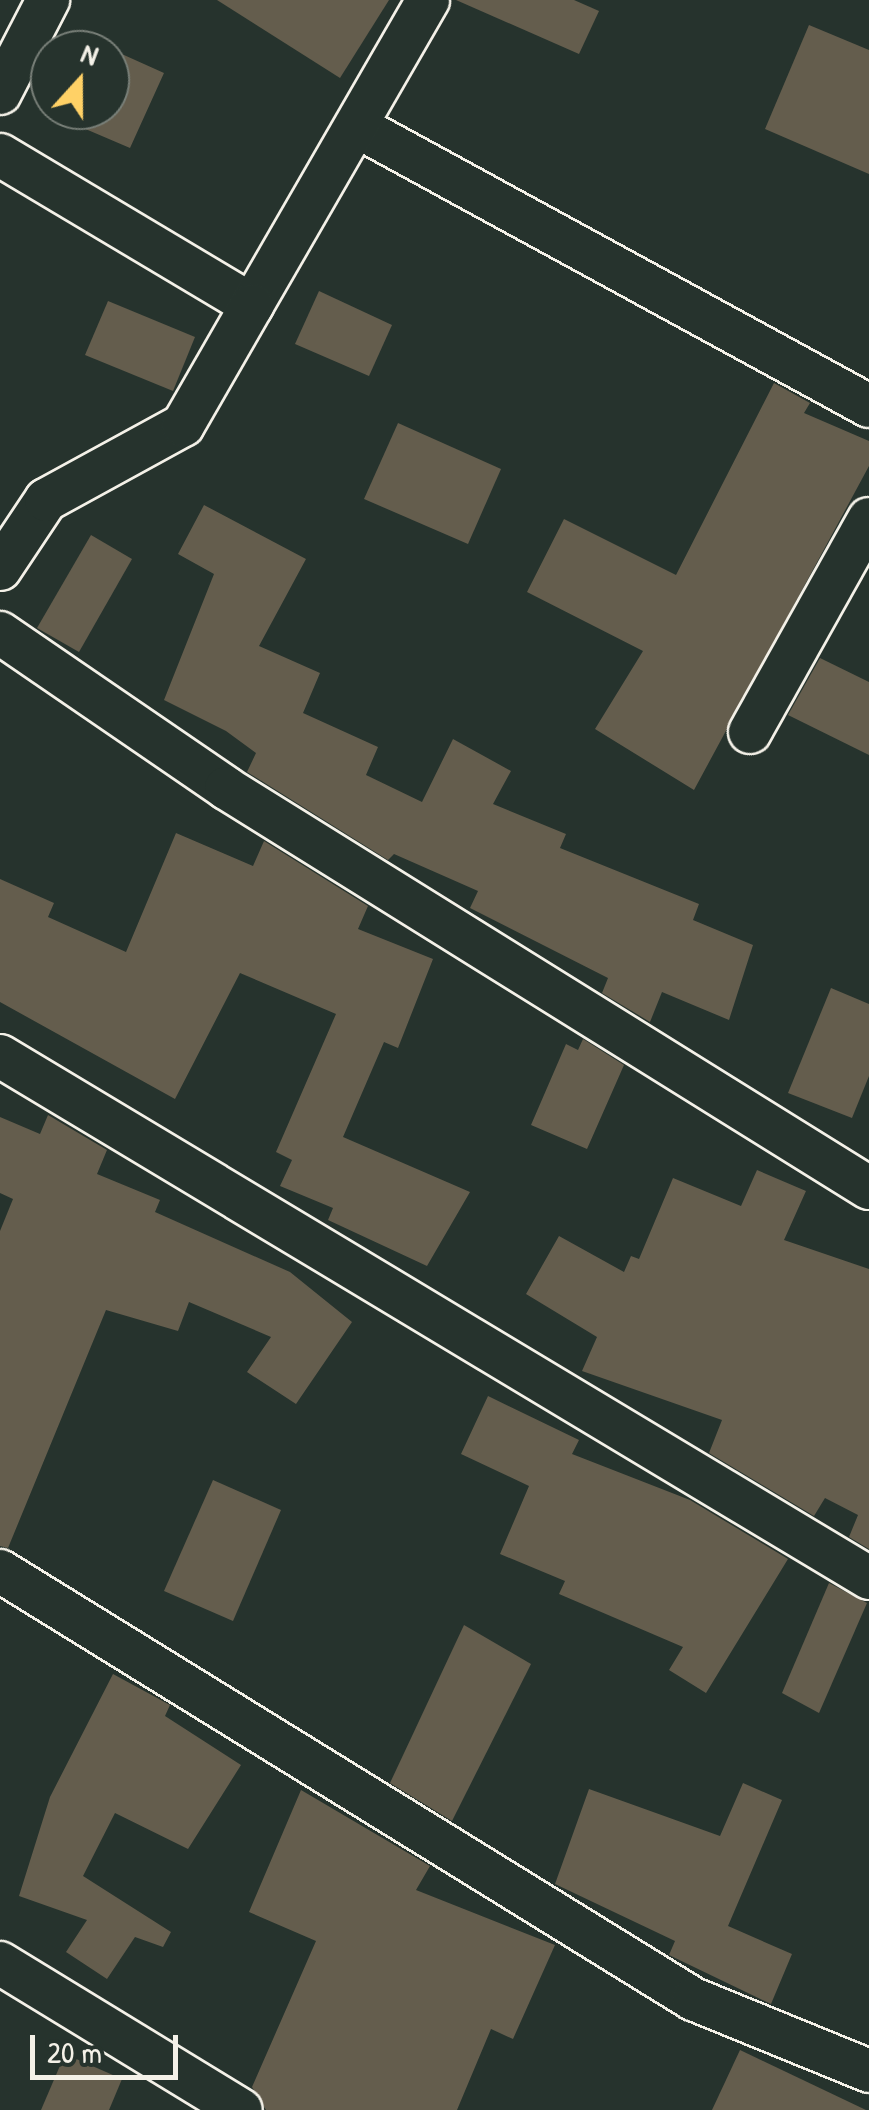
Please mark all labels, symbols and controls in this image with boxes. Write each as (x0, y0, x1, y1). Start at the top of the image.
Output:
north arrow (30, 30, 130, 130)
text: N (76, 33, 104, 74)
scale bar (35, 2015, 182, 2077)
text: 20 m (47, 2032, 102, 2072)

